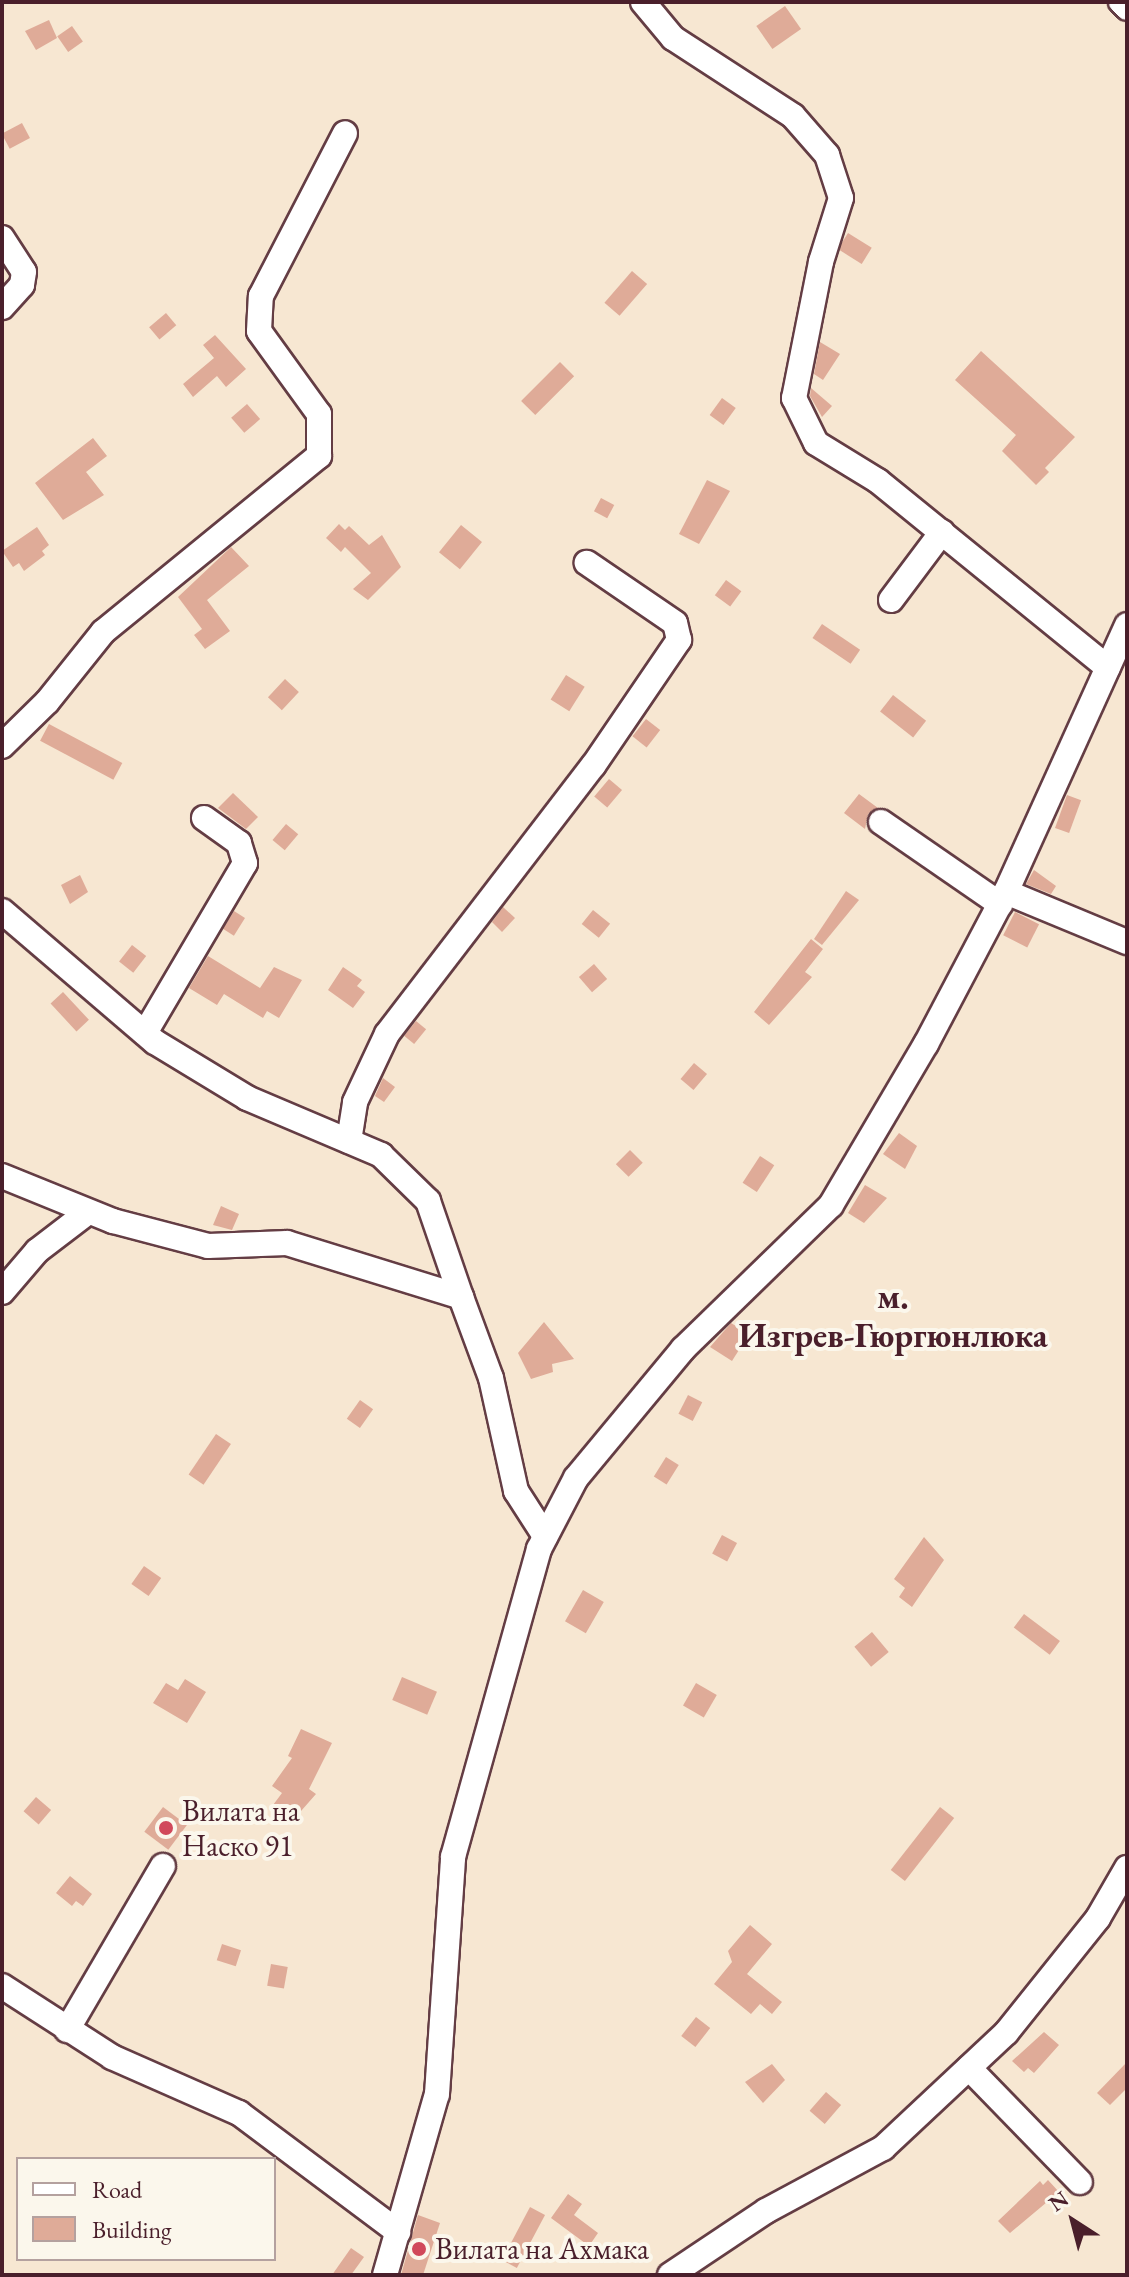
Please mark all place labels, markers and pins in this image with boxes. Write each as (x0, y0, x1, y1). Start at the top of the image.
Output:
place label: Вилата на Наско 91 (182, 1793, 300, 1864)
marker: Вилата на Наско 91 (157, 1819, 175, 1837)
place label: Вилата на Ахмака (435, 2231, 649, 2267)
marker: Вилата на Ахмака (410, 2240, 428, 2258)

